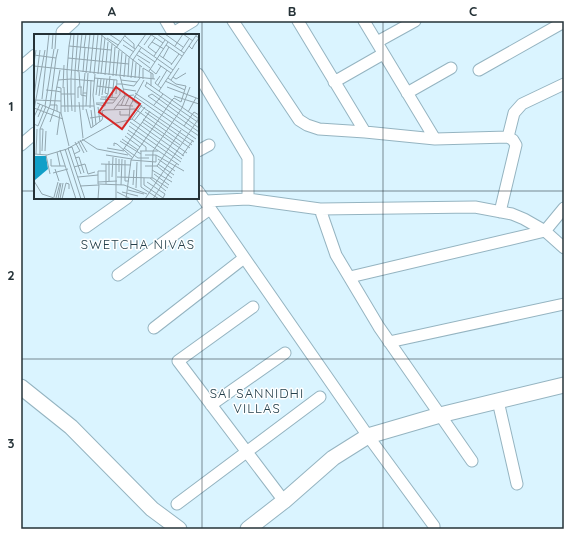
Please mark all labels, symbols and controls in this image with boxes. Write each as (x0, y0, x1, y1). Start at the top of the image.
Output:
text: A (108, 3, 117, 19)
text: B (288, 3, 296, 19)
text: C (469, 3, 477, 19)
inset map (34, 34, 199, 199)
text: 1 (8, 98, 14, 114)
district label: SWETCHA NIVAS (81, 236, 195, 252)
text: 2 (7, 267, 15, 283)
district label: SAI SANNIDHI VILLAS (210, 385, 304, 416)
text: 3 (8, 435, 15, 451)

